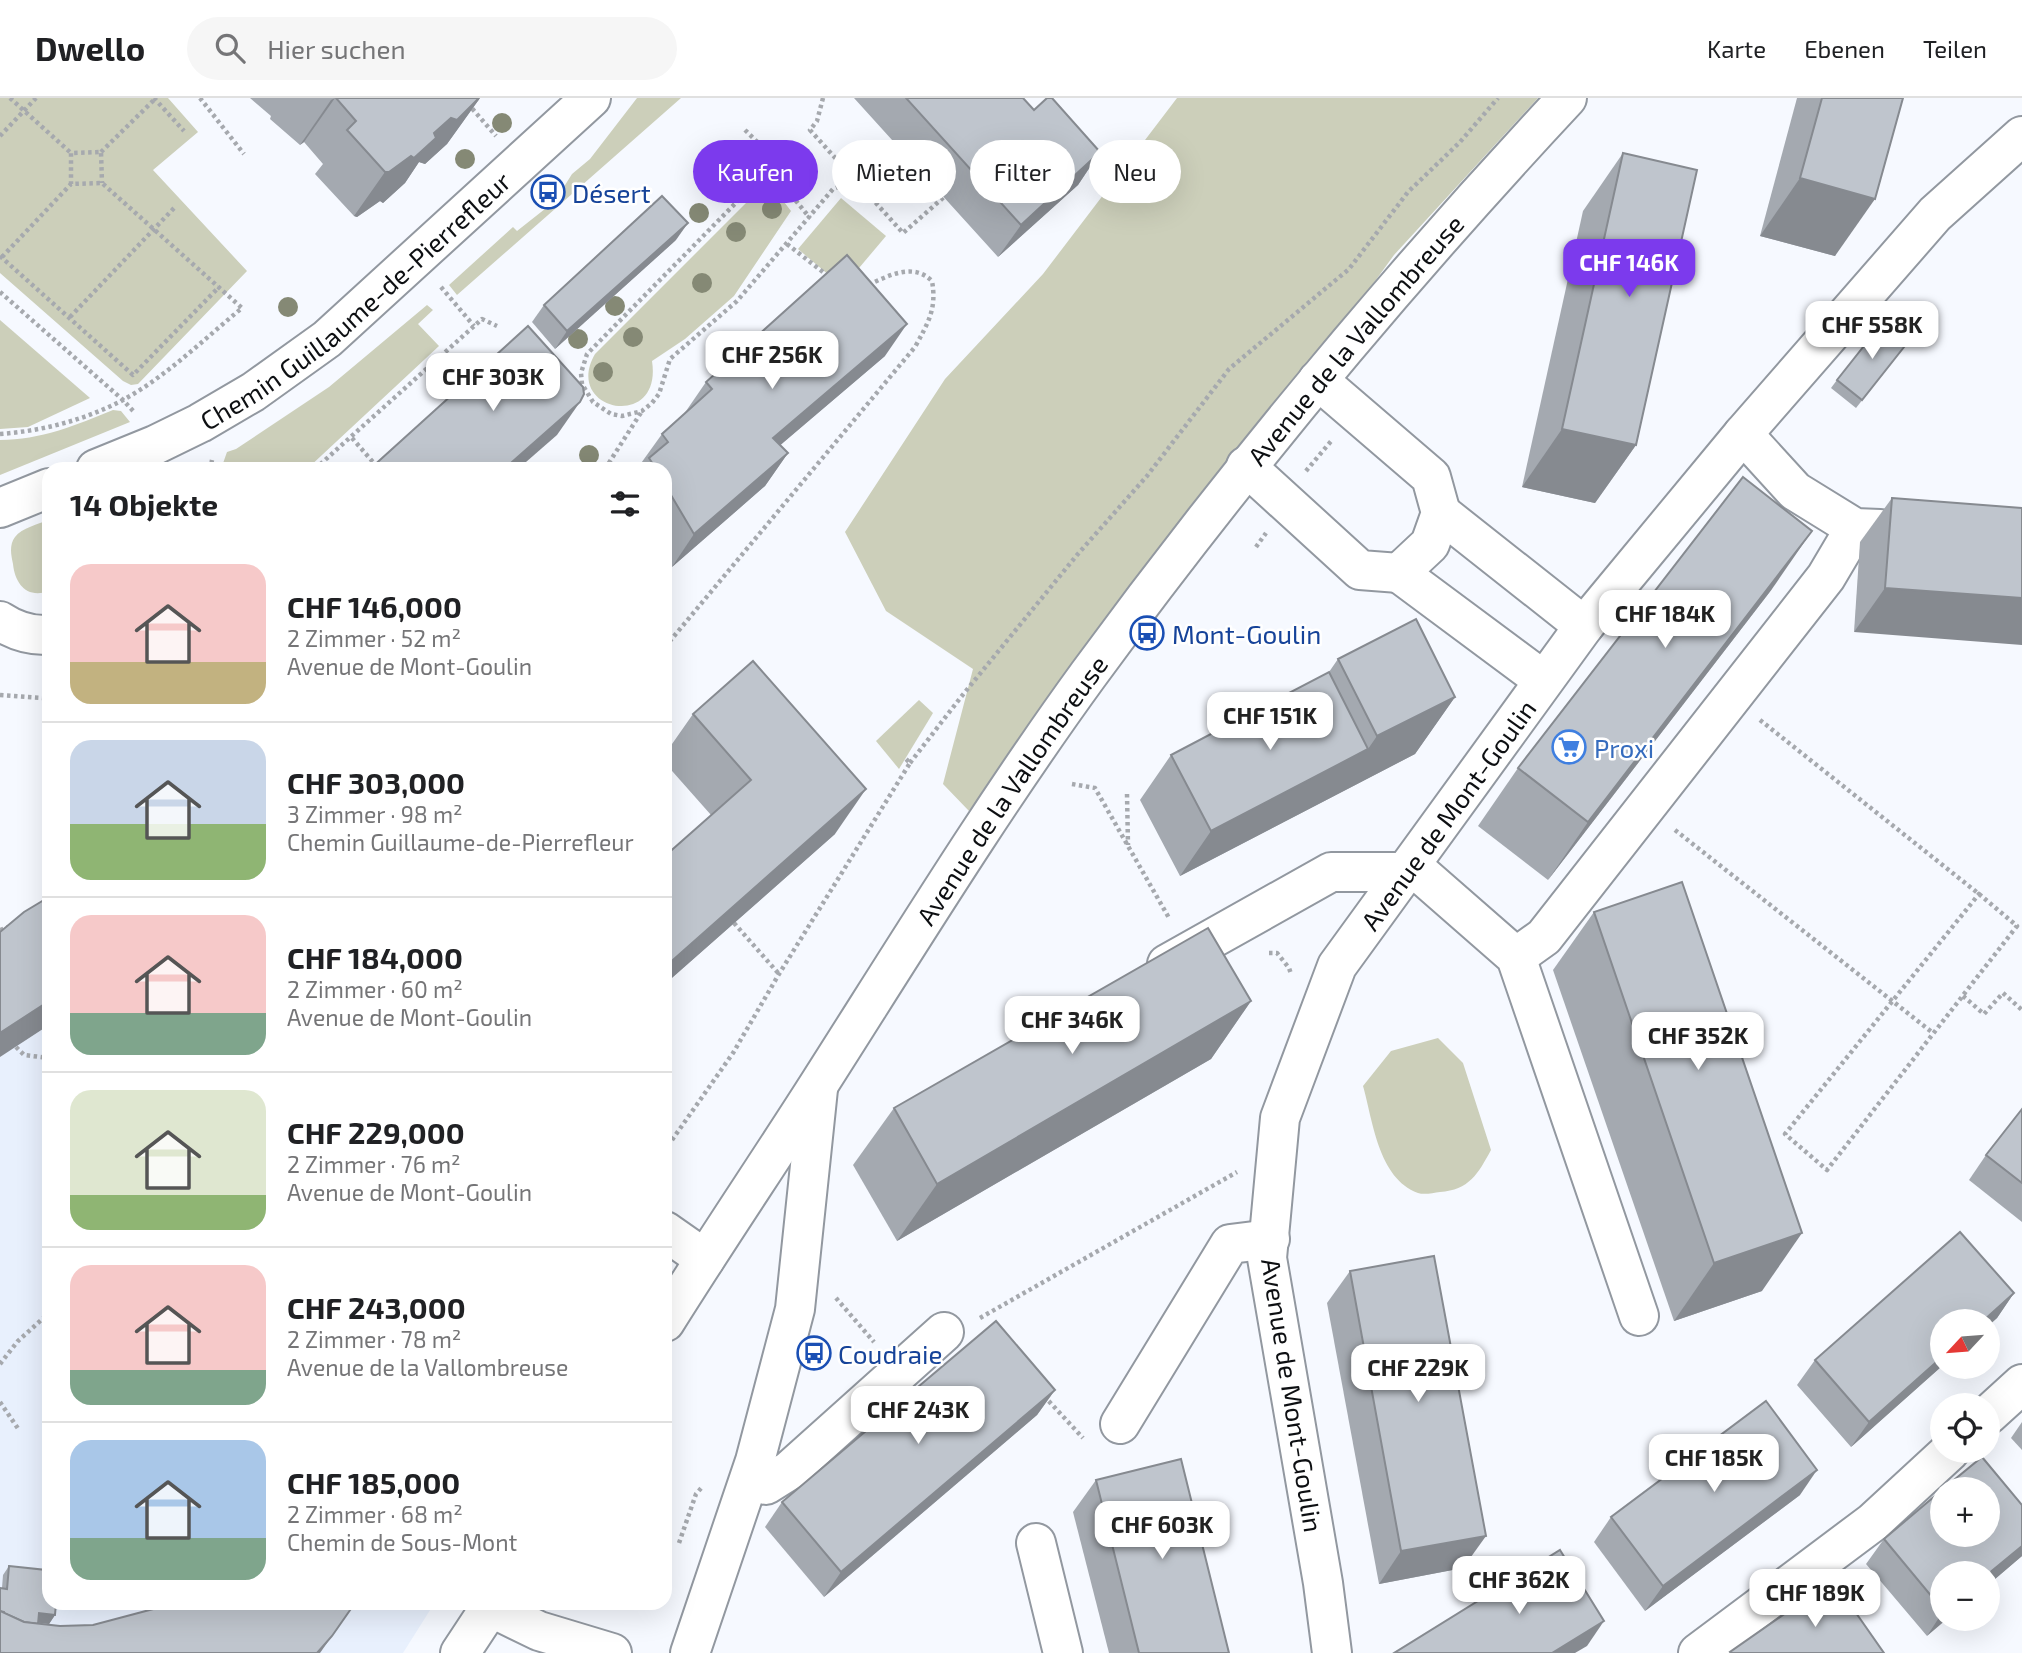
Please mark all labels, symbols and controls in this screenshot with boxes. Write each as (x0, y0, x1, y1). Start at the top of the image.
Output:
search box (187, 17, 677, 80)
text: Dwello (35, 28, 145, 68)
icon: search (211, 29, 249, 67)
text: Hier suchen (267, 33, 406, 64)
text: Karte (1707, 34, 1766, 63)
text: Ebenen (1804, 34, 1885, 63)
text: Teilen (1923, 34, 1987, 63)
chip: Kaufen (693, 140, 818, 203)
chip: Mieten (832, 140, 956, 203)
chip: Filter (970, 140, 1075, 203)
chip: Neu (1089, 140, 1181, 203)
street label: Chemin Guillaume-de-Pierrefleur (194, 164, 516, 435)
bus stop icon: Désert (529, 173, 567, 211)
place label: Désert (572, 177, 651, 208)
street label: Avenue de la Vallombreuse (1240, 208, 1469, 471)
pin: CHF 146K (1557, 240, 1701, 299)
text: CHF 146K (1579, 248, 1679, 276)
pin: CHF 558K (1800, 302, 1944, 361)
text: CHF 558K (1821, 310, 1923, 338)
pin: CHF 256K (700, 331, 844, 391)
text: CHF 256K (721, 340, 823, 368)
pin: CHF 303K (421, 354, 565, 413)
text: CHF 303K (442, 362, 544, 390)
icon: filters (606, 485, 644, 523)
text: 14 Objekte (70, 486, 218, 522)
text: CHF 146,000 (287, 588, 462, 624)
pin: CHF 184K (1593, 590, 1737, 650)
icon: home (126, 592, 210, 676)
text: CHF 184K (1615, 599, 1715, 627)
bus stop icon: Mont-Goulin (1128, 614, 1166, 652)
place label: Mont-Goulin (1172, 618, 1321, 649)
text: 2 Zimmer · 52 m² (287, 624, 461, 652)
street label: Avenue de la Vallombreuse (909, 649, 1113, 930)
text: Avenue de Mont-Goulin (287, 652, 532, 680)
pin: CHF 151K (1198, 692, 1342, 752)
street label: Avenue de Mont-Goulin (1353, 693, 1541, 935)
text: CHF 151K (1223, 701, 1317, 729)
supermarket icon: Proxi (1550, 728, 1588, 766)
place label: Proxi (1594, 732, 1654, 763)
text: CHF 303,000 (287, 764, 465, 800)
icon: home (126, 768, 210, 852)
text: 3 Zimmer · 98 m² (287, 800, 463, 828)
text: Chemin Guillaume-de-Pierrefleur (287, 828, 634, 856)
text: CHF 184,000 (287, 939, 463, 975)
icon: home (126, 943, 210, 1027)
text: 2 Zimmer · 60 m² (287, 975, 463, 1003)
pin: CHF 346K (1000, 996, 1144, 1056)
text: Avenue de Mont-Goulin (287, 1003, 532, 1031)
text: CHF 346K (1021, 1005, 1123, 1033)
pin: CHF 352K (1626, 1012, 1770, 1072)
text: CHF 352K (1648, 1021, 1748, 1049)
text: CHF 229,000 (287, 1114, 465, 1150)
icon: home (126, 1118, 210, 1202)
text: 2 Zimmer · 76 m² (287, 1150, 461, 1178)
text: Avenue de Mont-Goulin (287, 1178, 532, 1206)
street label: Avenue de Mont-Goulin (1256, 1256, 1330, 1534)
text: CHF 243,000 (287, 1289, 466, 1325)
icon: home (126, 1293, 210, 1377)
north arrow (1930, 1309, 2000, 1379)
map controls (1930, 1309, 2000, 1631)
text: 2 Zimmer · 78 m² (287, 1325, 461, 1353)
bus stop icon: Coudraie (795, 1334, 833, 1372)
place label: Coudraie (838, 1338, 942, 1369)
pin: CHF 229K (1346, 1344, 1490, 1404)
text: Avenue de la Vallombreuse (287, 1353, 568, 1381)
text: CHF 229K (1367, 1353, 1469, 1381)
pin: CHF 243K (846, 1386, 990, 1446)
button: locate (1930, 1393, 2000, 1463)
text: CHF 243K (867, 1395, 969, 1423)
pin: CHF 185K (1642, 1434, 1786, 1494)
text: CHF 185K (1665, 1443, 1763, 1471)
text: CHF 185,000 (287, 1464, 460, 1500)
icon: home (126, 1468, 210, 1552)
button: + (1930, 1477, 2000, 1547)
text: 2 Zimmer · 68 m² (287, 1500, 463, 1528)
pin: CHF 603K (1090, 1502, 1234, 1561)
text: CHF 603K (1111, 1510, 1213, 1538)
text: Chemin de Sous-Mont (287, 1528, 517, 1556)
pin: CHF 362K (1447, 1556, 1591, 1616)
button: − (1930, 1561, 2000, 1631)
text: CHF 362K (1468, 1565, 1570, 1593)
pin: CHF 189K (1743, 1570, 1887, 1629)
text: CHF 189K (1765, 1578, 1865, 1606)

